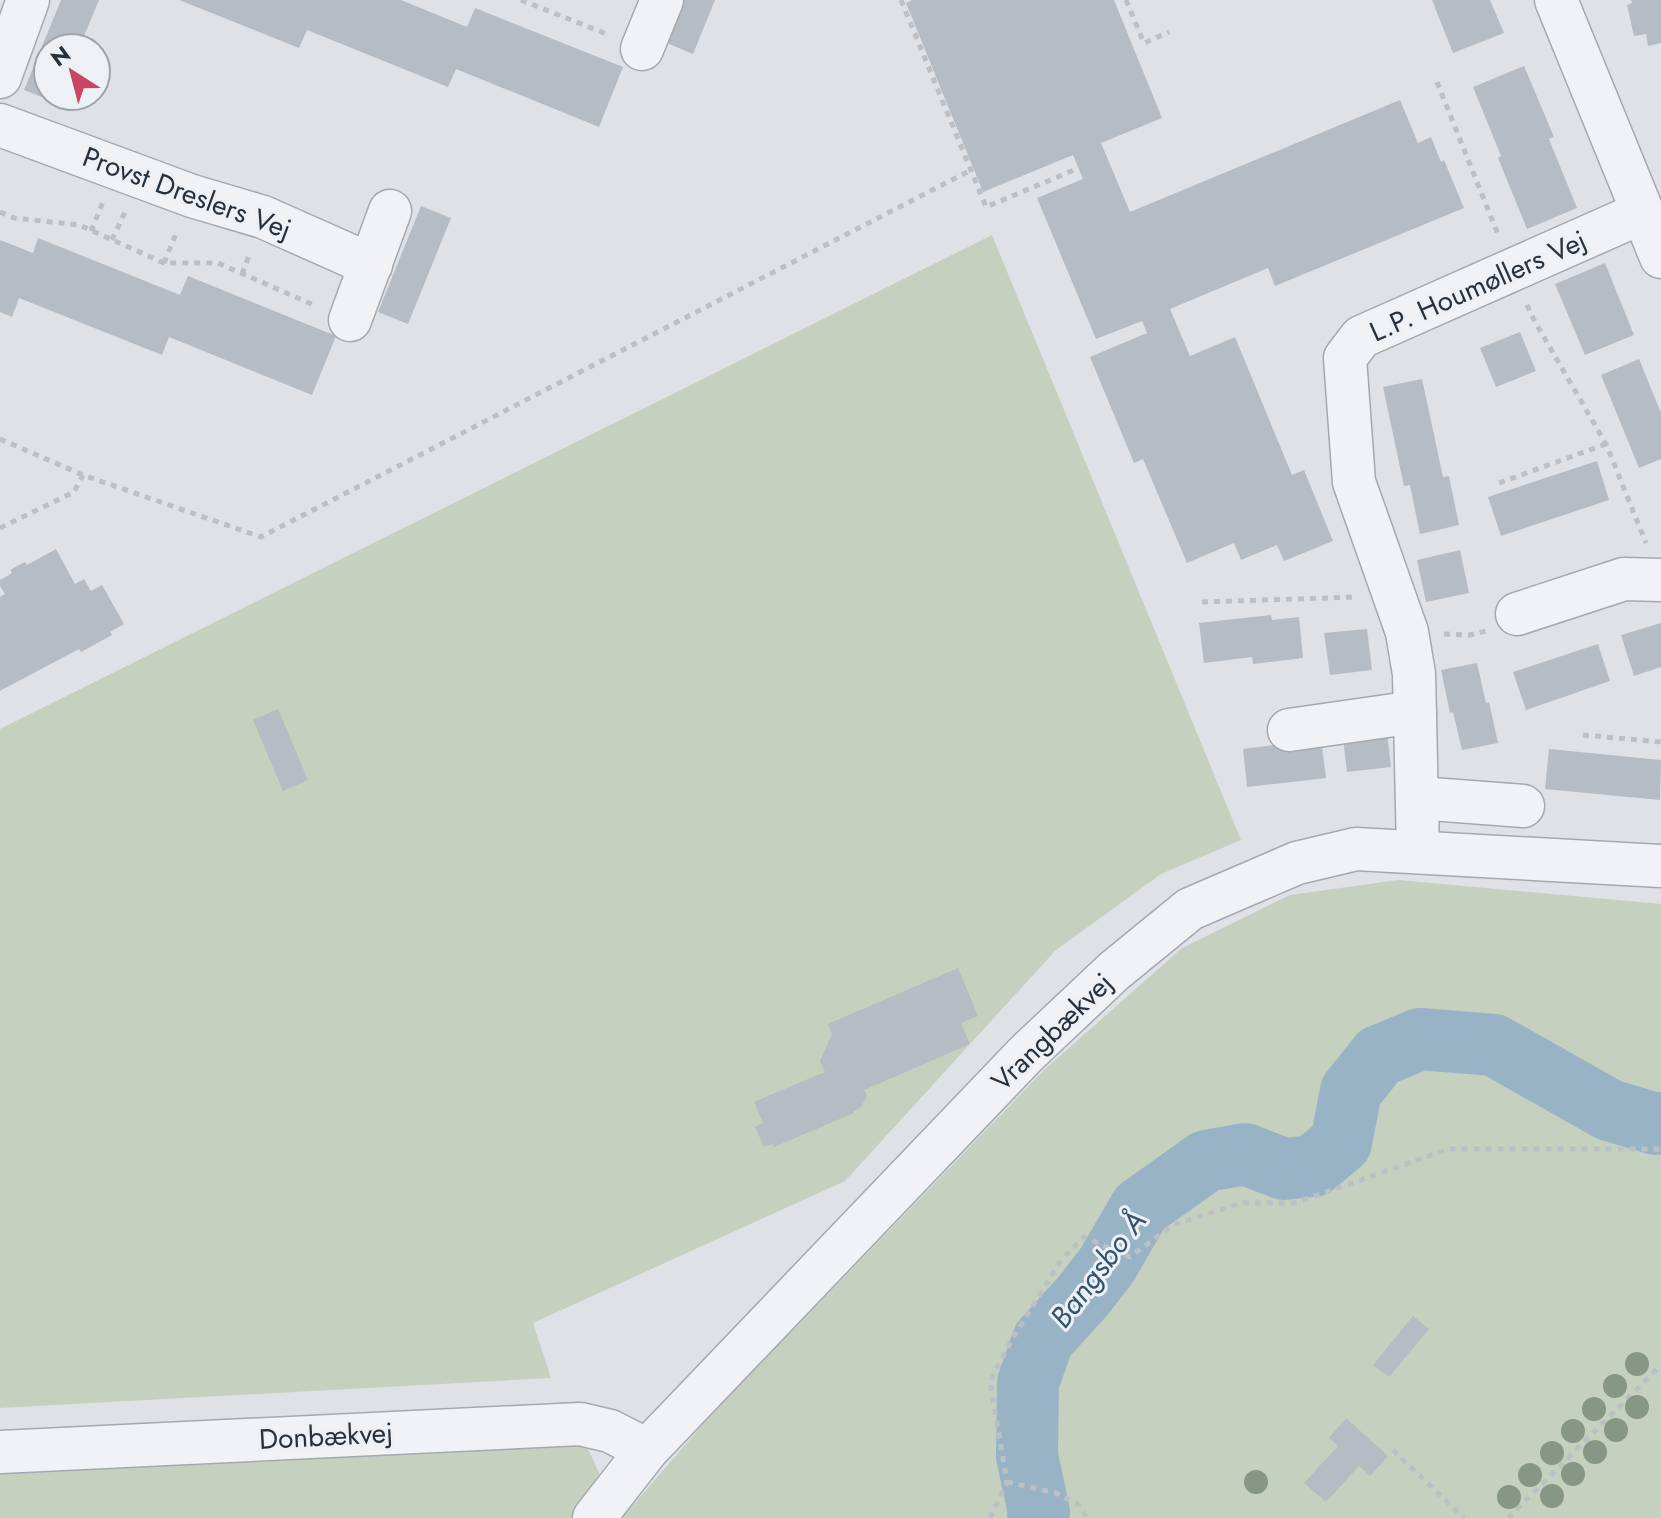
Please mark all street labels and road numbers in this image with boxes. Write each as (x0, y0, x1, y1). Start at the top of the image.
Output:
street label: Provst Dreslers Vej (77, 136, 297, 250)
street label: L.P. Houmøllers Vej (1363, 220, 1593, 352)
street label: Vrangbækvej (982, 963, 1122, 1101)
street label: Donbækvej (258, 1412, 394, 1460)

